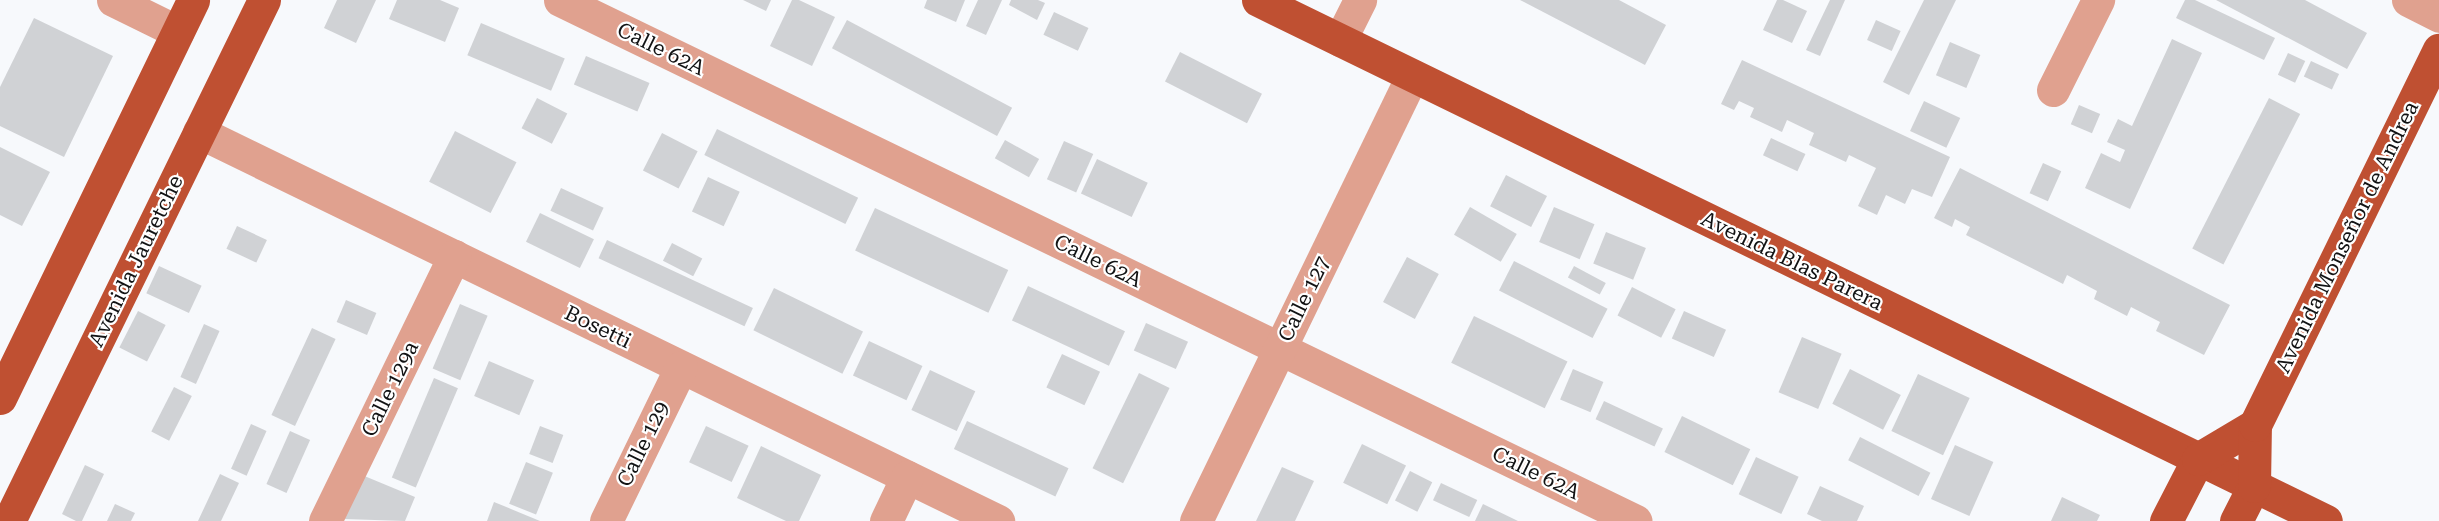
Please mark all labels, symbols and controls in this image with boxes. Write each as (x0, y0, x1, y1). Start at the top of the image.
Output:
street label: Calle 62A (613, 17, 709, 81)
street label: Avenida Monseñor de Andrea (2270, 97, 2424, 377)
street label: Avenida Jauretche (84, 171, 188, 351)
street label: Avenida Blas Parera (1697, 206, 1887, 316)
street label: Calle 62A (1050, 229, 1146, 293)
street label: Calle 127 (1273, 252, 1335, 346)
street label: Bosetti (561, 300, 635, 354)
street label: Calle 129a (356, 337, 424, 441)
street label: Calle 129 (612, 397, 674, 491)
street label: Calle 62A (1488, 441, 1584, 505)

